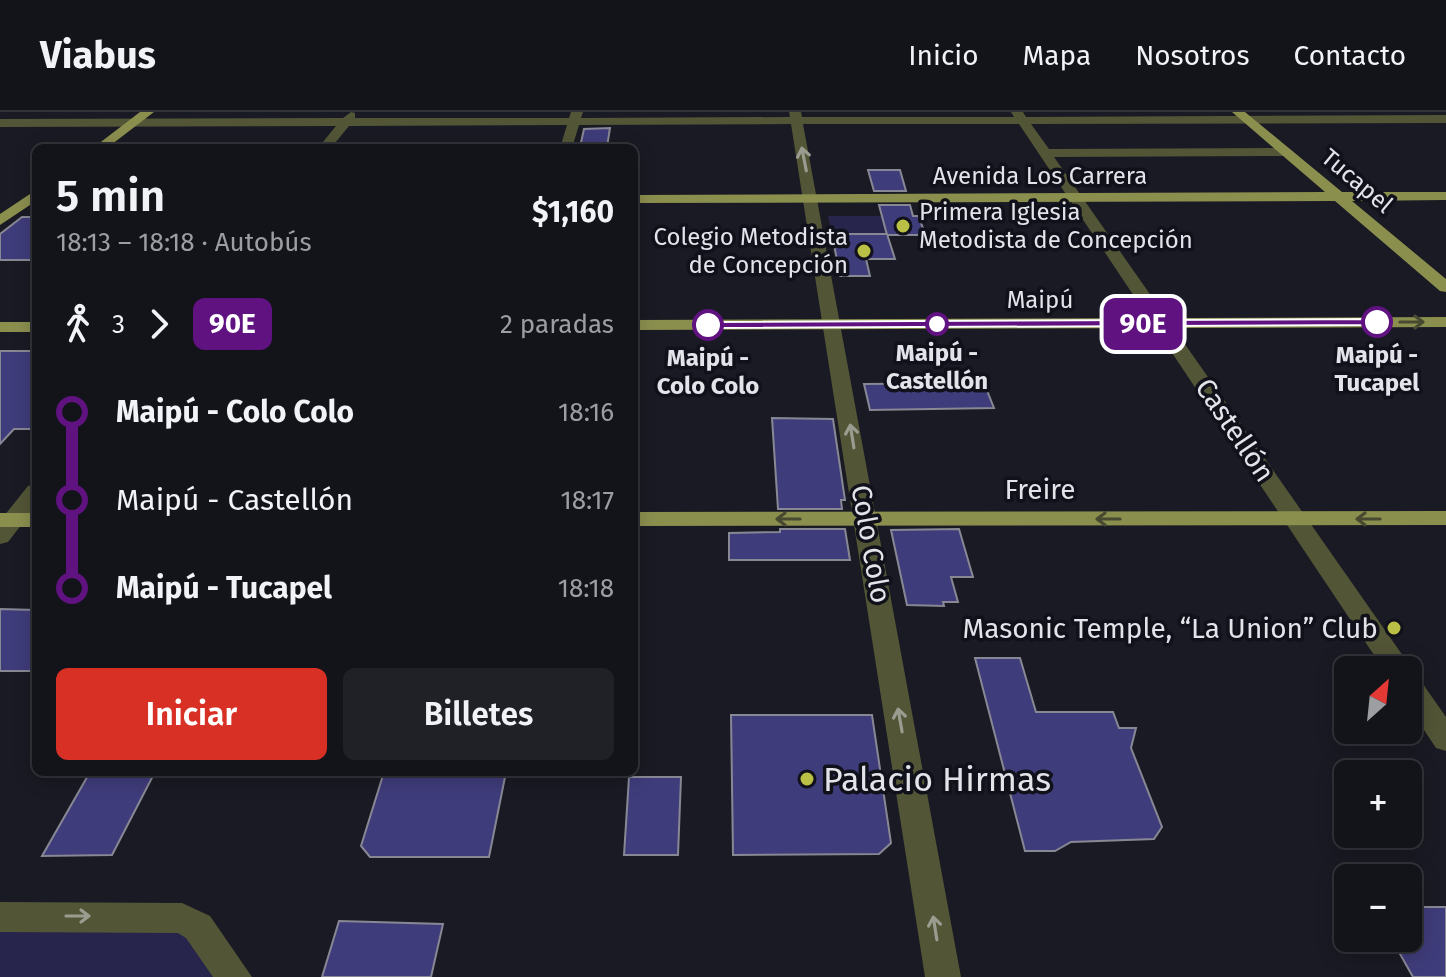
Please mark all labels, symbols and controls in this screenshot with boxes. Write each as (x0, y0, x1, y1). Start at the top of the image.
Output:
text: Viabus (40, 32, 156, 78)
text: Inicio (908, 39, 979, 72)
text: Mapa (1023, 39, 1091, 72)
text: Nosotros (1135, 39, 1250, 72)
text: Contacto (1294, 39, 1406, 72)
street label: Tucapel (1316, 143, 1398, 219)
one-way arrow (796, 147, 811, 172)
street label: Avenida Los Carrera (933, 162, 1147, 190)
text: 5 min (56, 170, 165, 223)
text: $1,160 (532, 194, 614, 230)
place label: Primera Iglesia Metodista de Concepción (919, 198, 1193, 254)
marker: Primera Iglesia Metodista de Concepción (894, 217, 912, 235)
place label: Colegio Metodista de Concepción (653, 223, 848, 279)
text: 18:13 – 18:18 · Autobús (56, 227, 312, 258)
marker: Colegio Metodista de Concepción (855, 242, 873, 260)
street label: Maipú (1007, 286, 1073, 314)
line badge: 90E (1097, 298, 1189, 350)
icon: walk (56, 302, 100, 346)
icon: forward (137, 302, 181, 346)
text: 90E (209, 307, 256, 340)
text: 90E (1120, 307, 1166, 340)
marker: Maipú - Tucapel (1362, 307, 1392, 337)
text: 3 (112, 309, 125, 340)
text: 2 paradas (500, 309, 614, 340)
marker: Maipú - Colo Colo (693, 310, 723, 340)
marker: Maipú - Castellón (926, 313, 948, 335)
one-way arrow (1398, 314, 1425, 330)
place label: Maipú - Castellón (886, 339, 988, 395)
place label: Maipú - Tucapel (1335, 341, 1420, 397)
place label: Maipú - Colo Colo (657, 344, 759, 400)
street label: Castellón (1188, 372, 1282, 488)
text: Maipú - Colo Colo (116, 394, 354, 430)
text: 18:16 (558, 397, 614, 428)
one-way arrow (844, 424, 859, 449)
street label: Freire (1004, 473, 1076, 506)
text: Maipú - Castellón (116, 482, 353, 518)
street label: Colo Colo (844, 482, 898, 606)
text: 18:17 (560, 485, 614, 516)
one-way arrow (775, 511, 802, 527)
one-way arrow (1095, 511, 1122, 527)
one-way arrow (1355, 511, 1382, 527)
text: Maipú - Tucapel (116, 570, 332, 606)
text: 18:18 (558, 573, 614, 604)
place label: Masonic Temple, “La Union” Club (962, 612, 1378, 645)
marker: Masonic Temple, “La Union” Club (1385, 619, 1403, 637)
north arrow (1334, 656, 1422, 744)
map controls (1334, 656, 1422, 952)
button: Iniciar (56, 668, 327, 760)
button: Billetes (343, 668, 614, 760)
one-way arrow (892, 708, 907, 733)
place label: Palacio Hirmas (823, 759, 1051, 800)
button: + (1334, 760, 1422, 848)
marker: Palacio Hirmas (798, 770, 816, 788)
button: − (1334, 864, 1422, 952)
one-way arrow (64, 908, 91, 924)
one-way arrow (927, 916, 942, 942)

